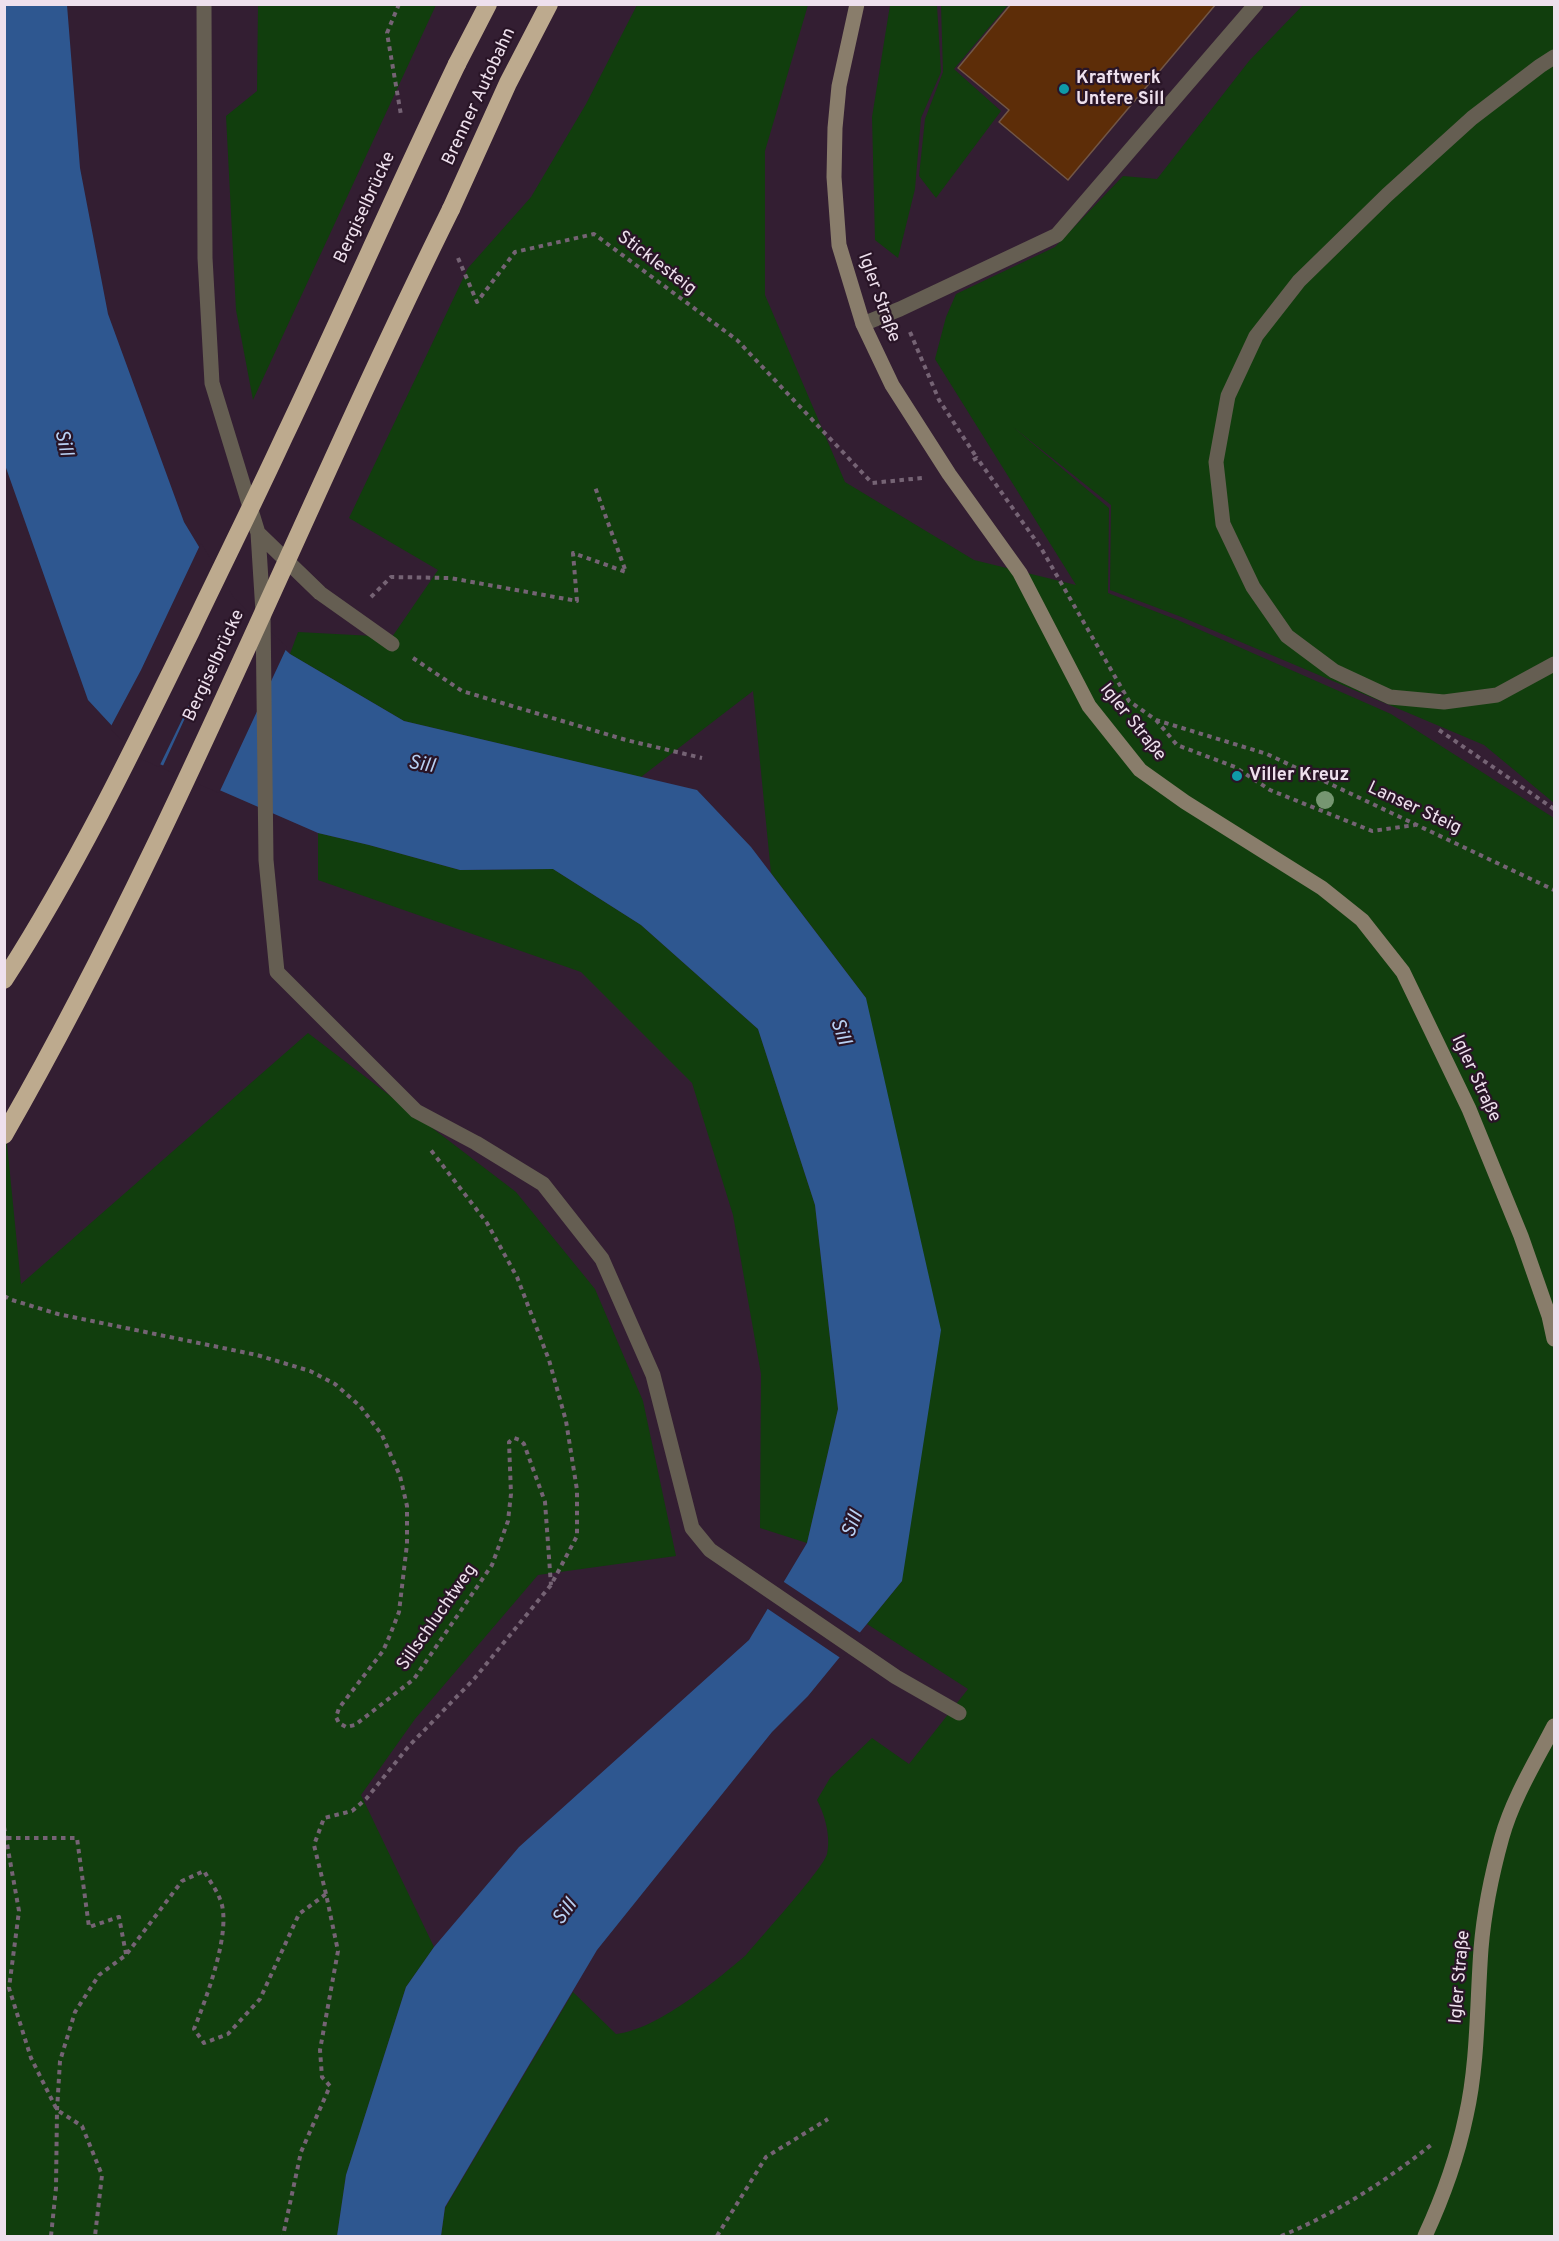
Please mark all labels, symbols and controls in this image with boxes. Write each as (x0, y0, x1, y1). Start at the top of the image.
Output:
street label: Brenner Autobahn (439, 25, 521, 169)
place label: Kraftwerk Untere Sill (1076, 68, 1164, 110)
marker: Kraftwerk Untere Sill (1057, 82, 1071, 96)
street label: Bergiselbrücke (331, 149, 401, 267)
street label: Sticklesteig (612, 227, 700, 301)
street label: Igler Straße (852, 250, 904, 346)
water label: Sill (47, 427, 77, 459)
street label: Bergiselbrücke (180, 607, 250, 725)
street label: Igler Straße (1094, 680, 1170, 766)
water label: Sill (406, 752, 436, 780)
place label: Viller Kreuz (1249, 765, 1349, 787)
marker: Viller Kreuz (1230, 769, 1244, 783)
street label: Lanser Steig (1364, 778, 1464, 840)
water label: Sill (823, 1015, 855, 1049)
street label: Igler Straße (1445, 1032, 1505, 1126)
water label: Sill (838, 1508, 870, 1542)
street label: Sillschluchtweg (393, 1561, 483, 1675)
water label: Sill (548, 1895, 584, 1931)
street label: Igler Straße (1446, 1929, 1476, 2025)

